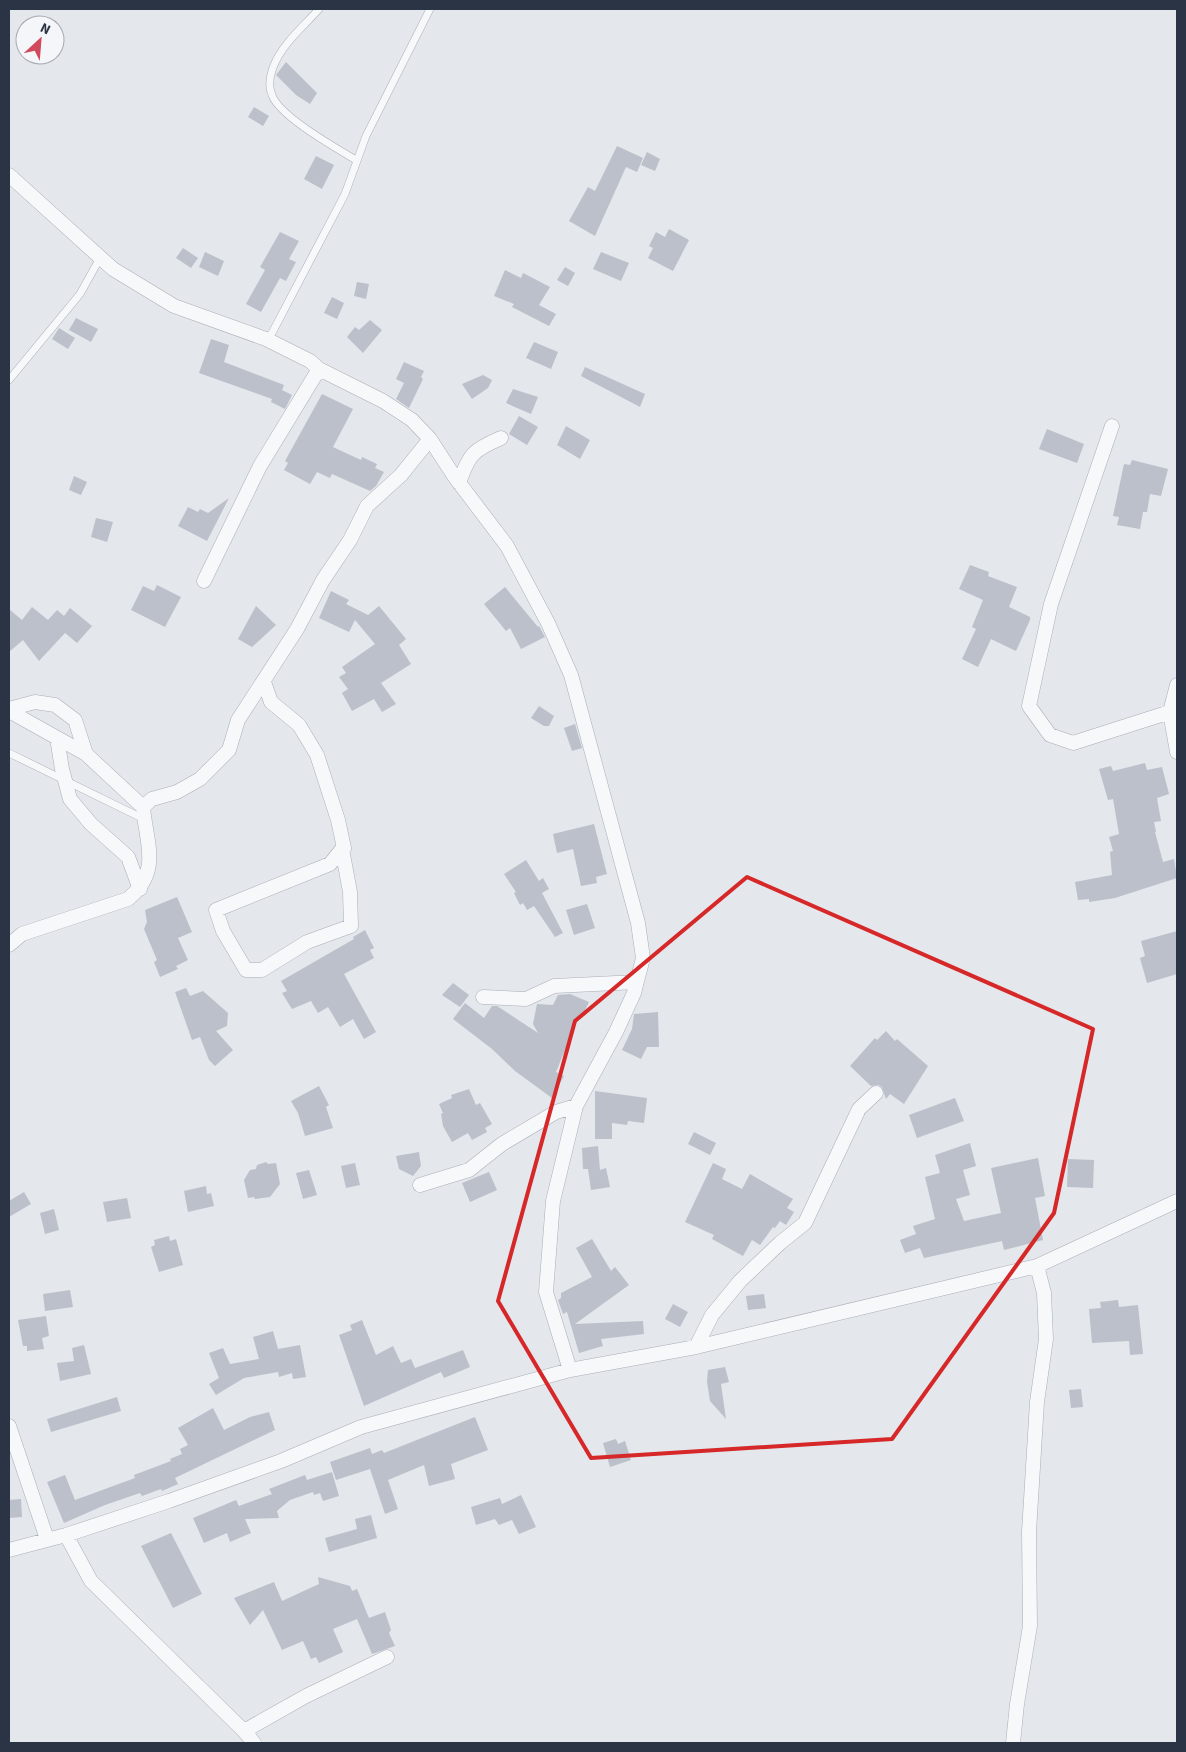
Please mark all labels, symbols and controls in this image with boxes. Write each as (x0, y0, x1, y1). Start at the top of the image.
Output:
north arrow (15, 15, 65, 65)
text: N (37, 18, 54, 40)

